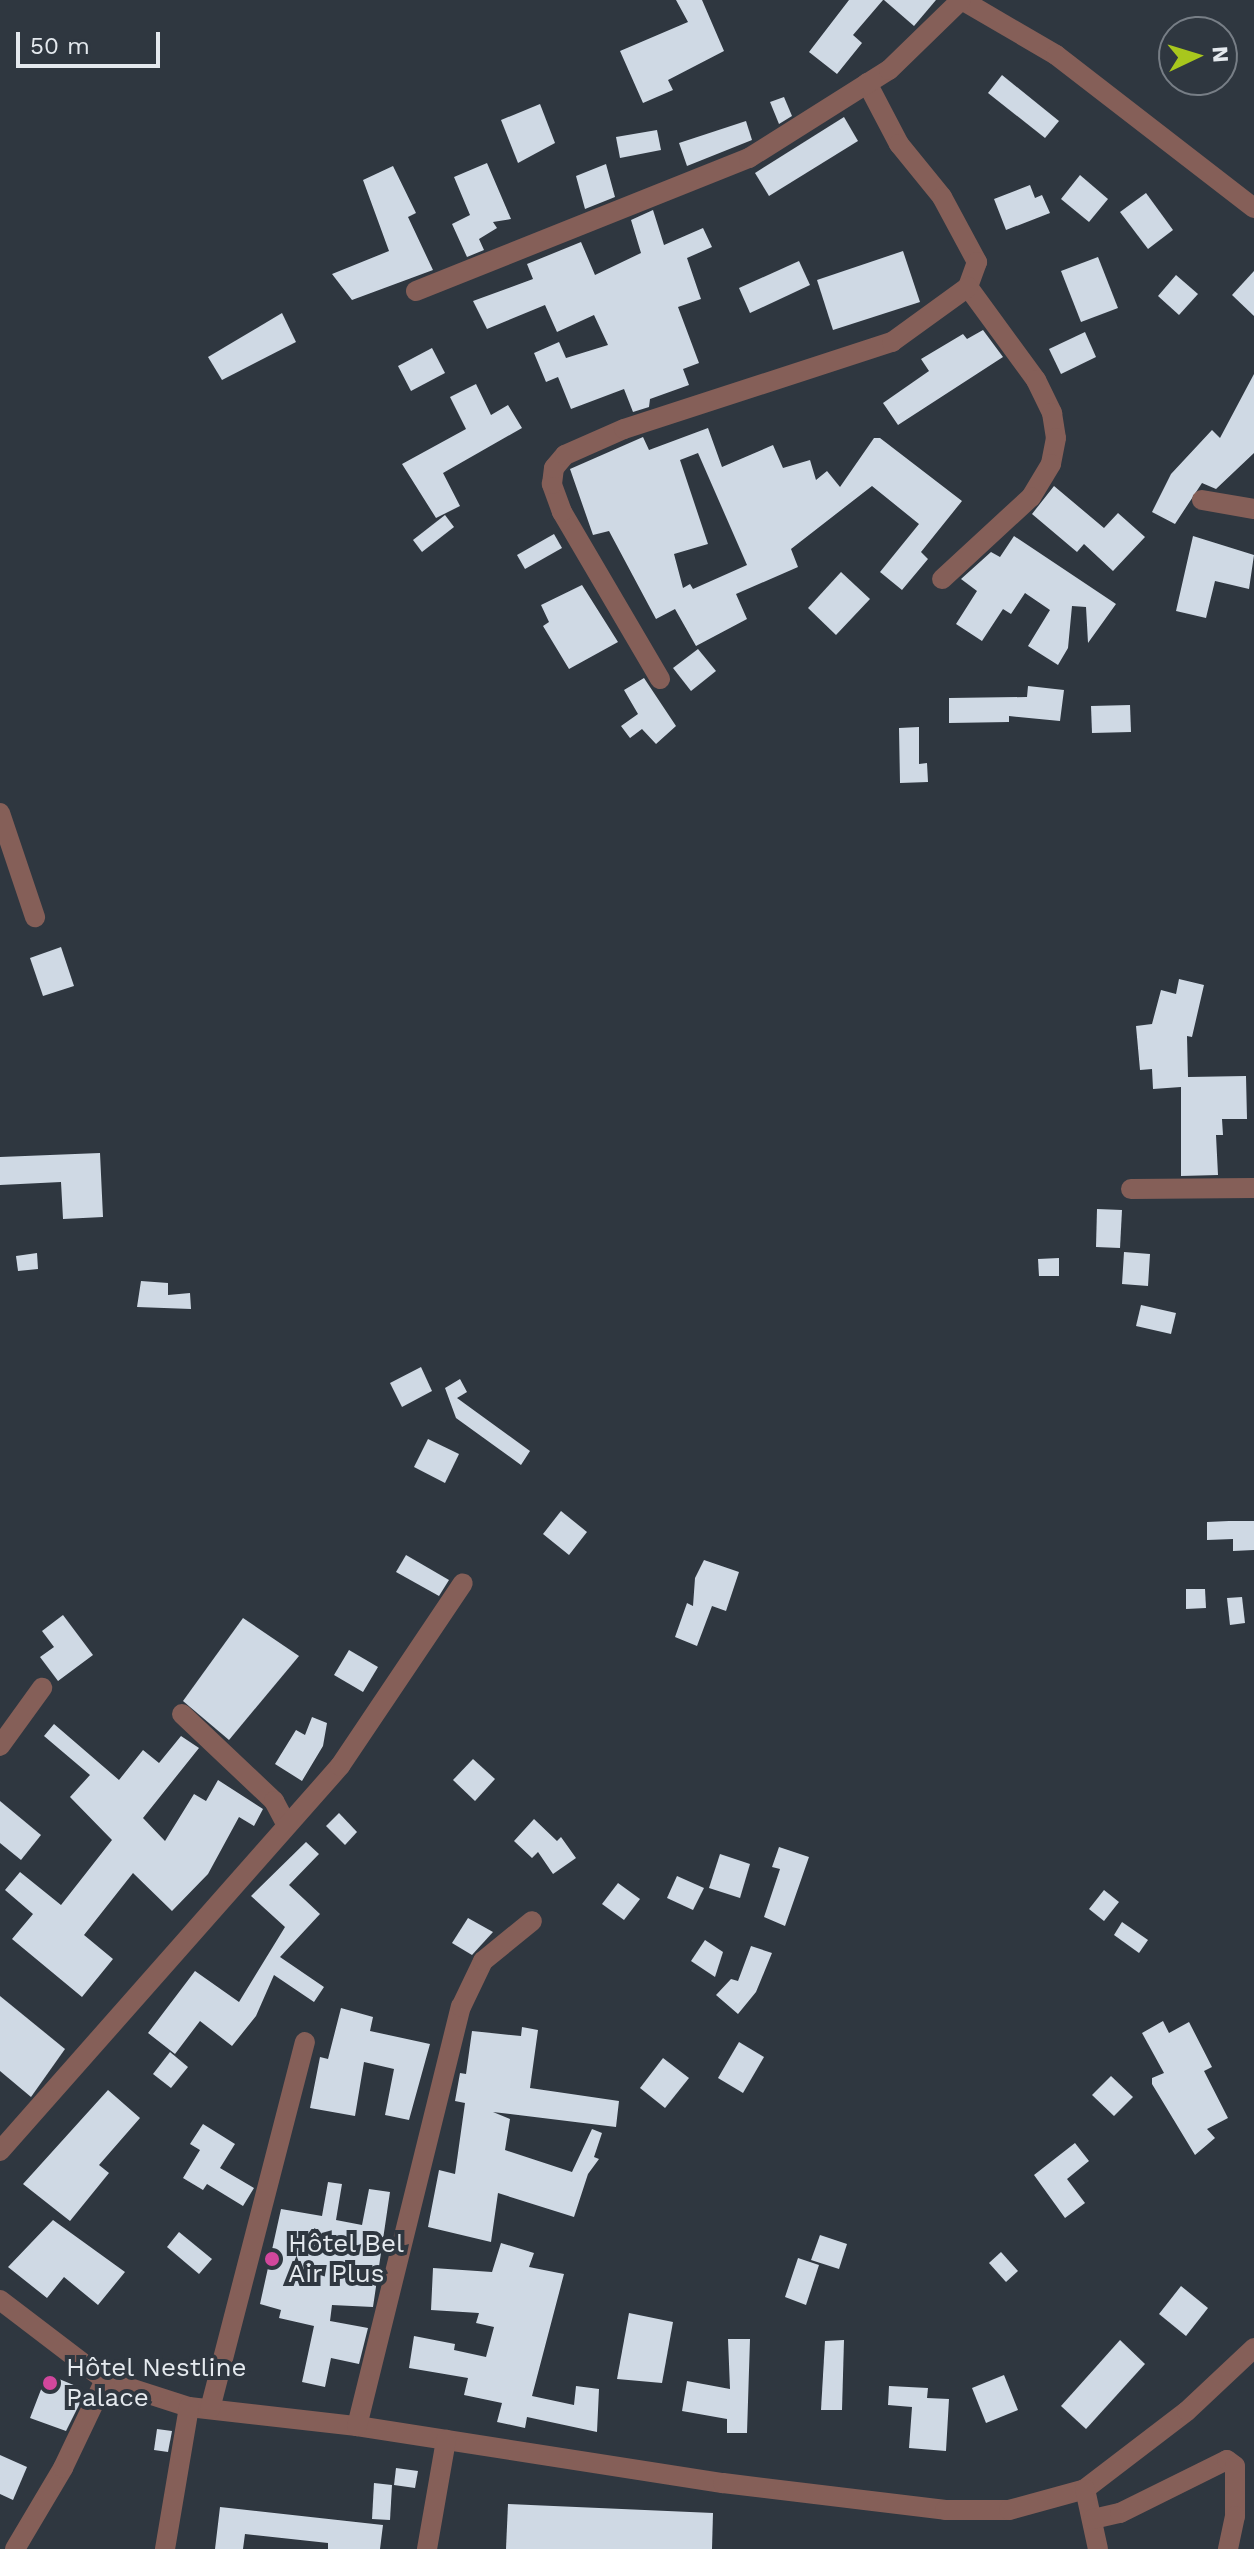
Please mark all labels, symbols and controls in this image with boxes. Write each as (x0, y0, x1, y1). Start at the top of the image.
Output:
scale bar (20, 16, 164, 66)
north arrow (1158, 16, 1238, 96)
text: 50 m (30, 32, 90, 60)
text: N (1207, 45, 1233, 63)
place label: Hôtel Bel Air Plus (288, 2228, 405, 2290)
marker: Hôtel Bel Air Plus (263, 2250, 281, 2268)
place label: Hôtel Nestline Palace (66, 2352, 247, 2414)
marker: Hôtel Nestline Palace (41, 2374, 59, 2392)

